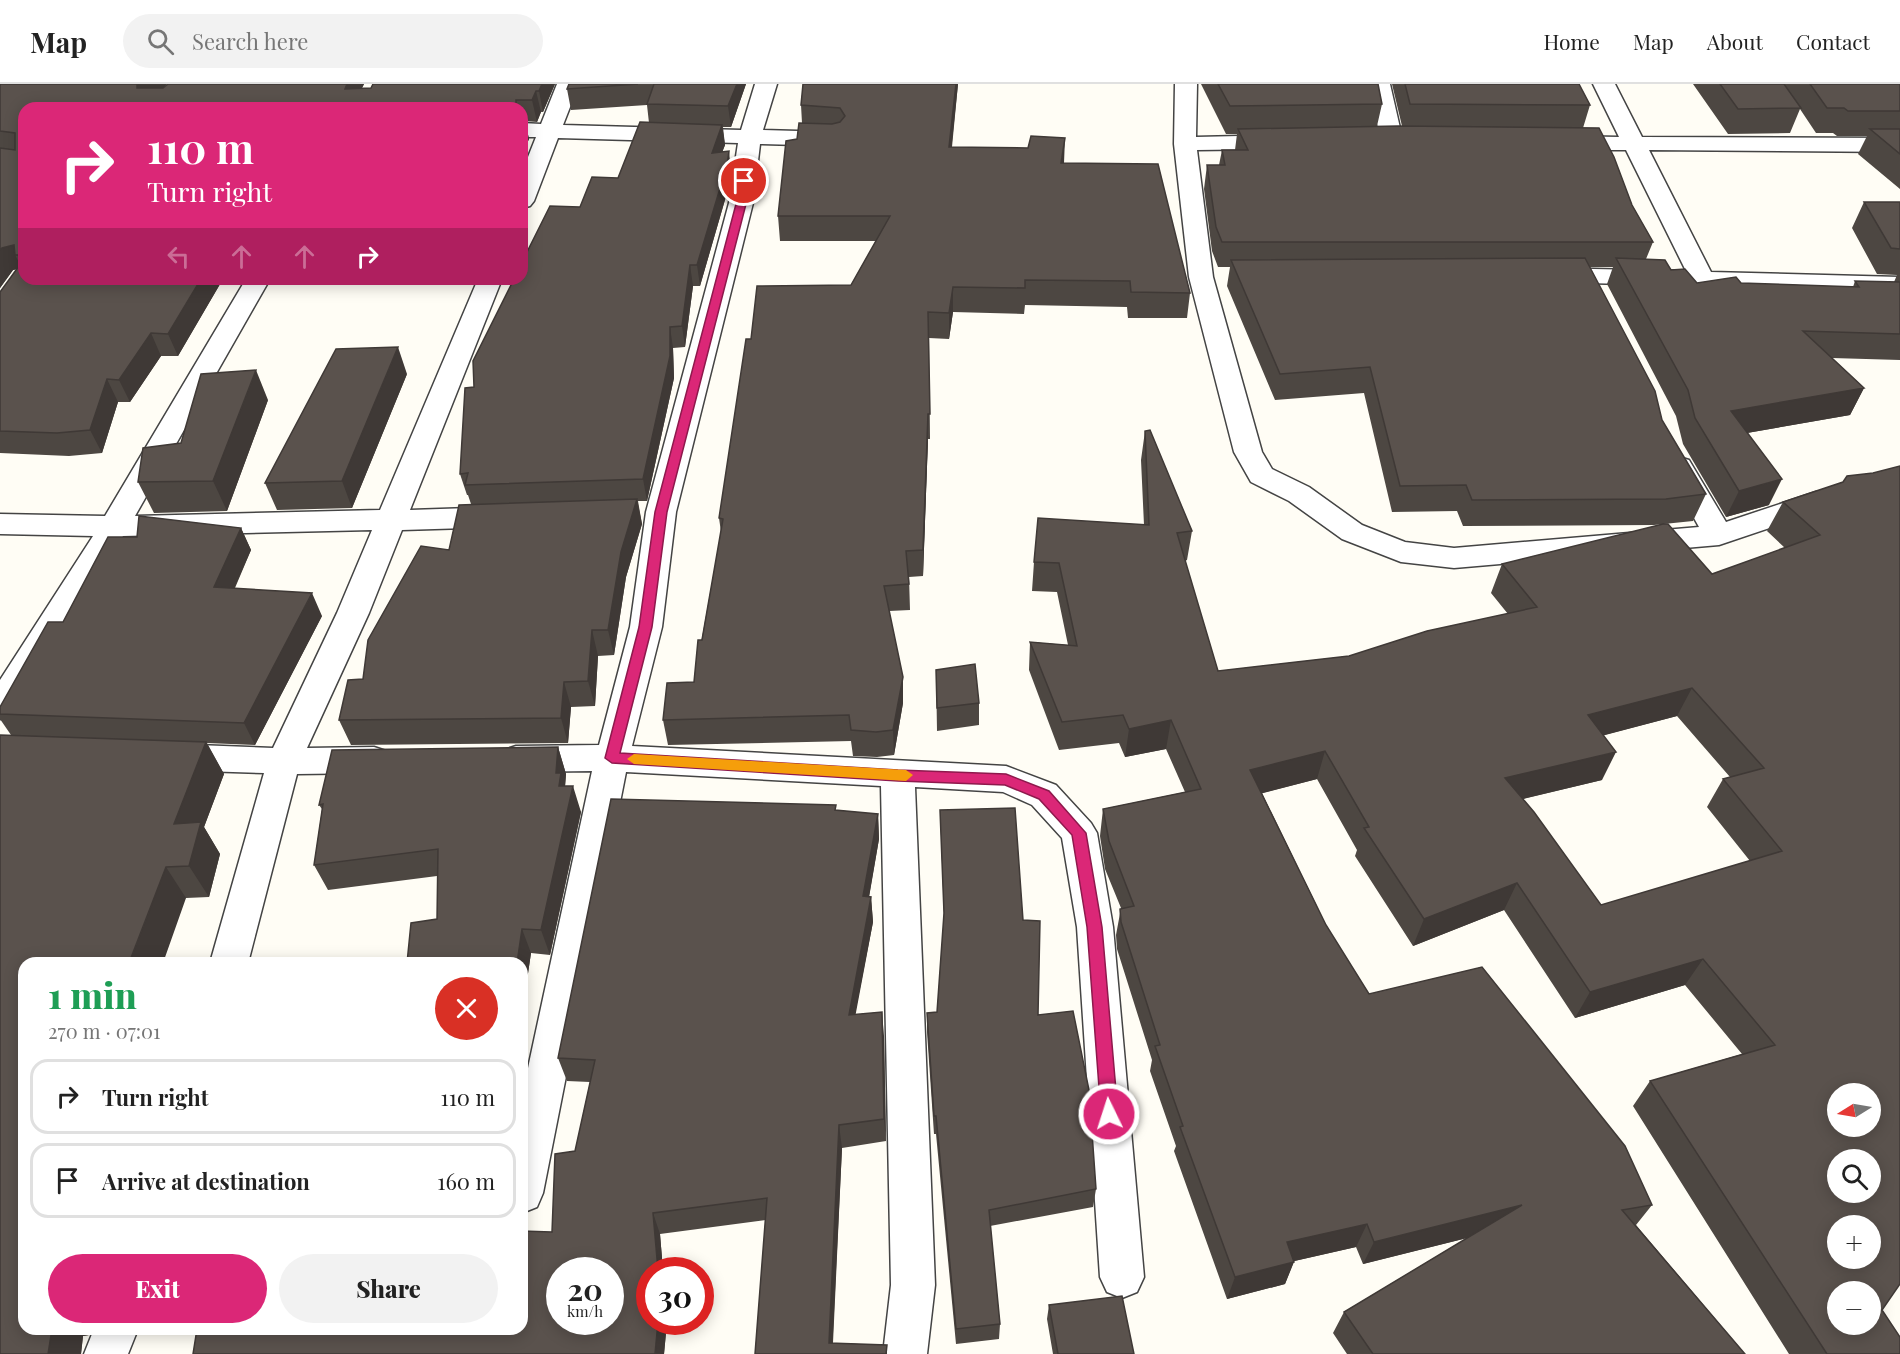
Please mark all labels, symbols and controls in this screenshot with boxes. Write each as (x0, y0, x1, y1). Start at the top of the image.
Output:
search box (123, 14, 543, 68)
text: Map (30, 23, 87, 60)
icon: search (144, 25, 177, 58)
text: Search here (192, 26, 308, 56)
text: Home (1544, 27, 1600, 55)
text: Map (1633, 27, 1674, 55)
text: About (1707, 27, 1763, 55)
text: Contact (1796, 27, 1870, 55)
text: 110 m (147, 119, 254, 175)
icon: right (48, 126, 126, 204)
pin (718, 155, 769, 206)
icon: arrive (727, 164, 760, 197)
text: Turn right (147, 173, 272, 209)
icon: left (162, 240, 195, 273)
icon: ahead (225, 240, 258, 273)
icon: ahead (288, 240, 321, 273)
icon: right (351, 240, 384, 273)
text: 1 min (48, 970, 137, 1018)
button: close (435, 977, 498, 1040)
text: 270 m · 07:01 (48, 1017, 161, 1044)
icon: right (51, 1080, 84, 1113)
text: Turn right (102, 1082, 208, 1112)
text: 110 m (441, 1082, 495, 1112)
position arrow (1077, 1082, 1141, 1146)
north arrow (1827, 1083, 1881, 1137)
map controls (1827, 1083, 1881, 1335)
button: search (1827, 1149, 1881, 1203)
icon: arrive (51, 1164, 84, 1197)
text: Arrive at destination (102, 1166, 310, 1196)
text: 160 m (437, 1166, 495, 1196)
button: + (1827, 1215, 1881, 1269)
button: Exit (48, 1254, 267, 1323)
button: Share (279, 1254, 498, 1323)
speed limit sign: 30 (636, 1257, 714, 1335)
text: 20 (567, 1269, 603, 1309)
button: − (1827, 1281, 1881, 1335)
text: km/h (567, 1301, 603, 1321)

